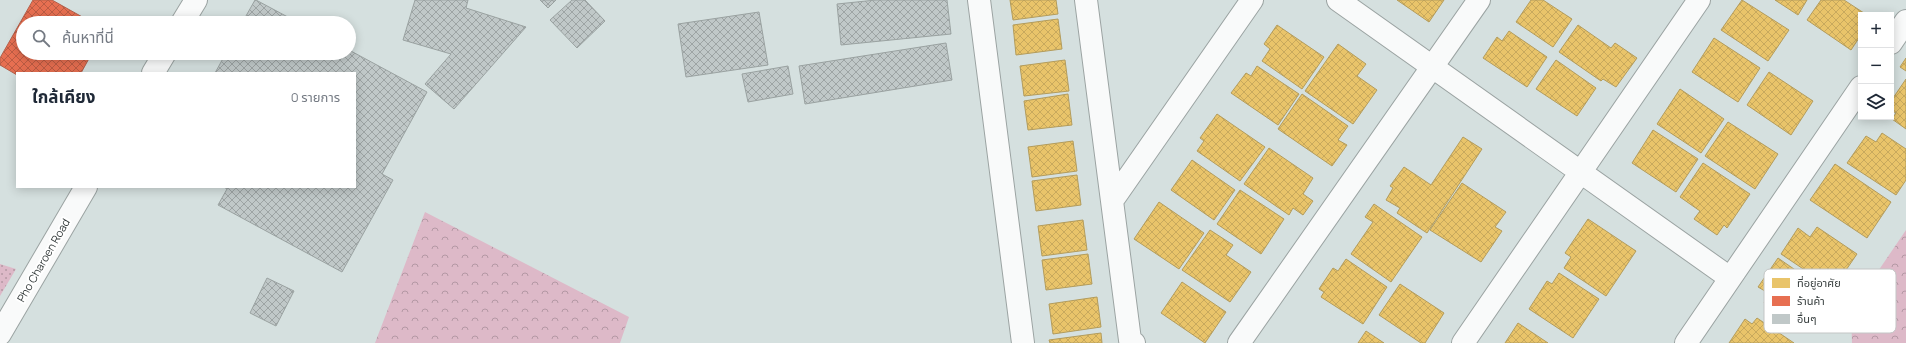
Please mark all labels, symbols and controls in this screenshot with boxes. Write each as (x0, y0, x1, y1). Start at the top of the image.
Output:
map controls (1858, 12, 1894, 120)
button: + (1858, 12, 1894, 48)
search box (16, 16, 356, 60)
icon: search (30, 27, 52, 49)
text: ค้นหาที่นี่ (62, 27, 114, 48)
button: − (1858, 48, 1894, 84)
button: layers (1858, 84, 1894, 120)
text: ใกล้เคียง (32, 85, 95, 108)
text: 0 รายการ (291, 88, 340, 106)
street label: Pho Charoen Road (13, 216, 73, 304)
legend (1764, 269, 1896, 333)
text: ที่อยู่อาศัย (1797, 275, 1841, 290)
text: ร้านค้า (1797, 293, 1825, 308)
text: อื่นๆ (1797, 311, 1817, 326)

